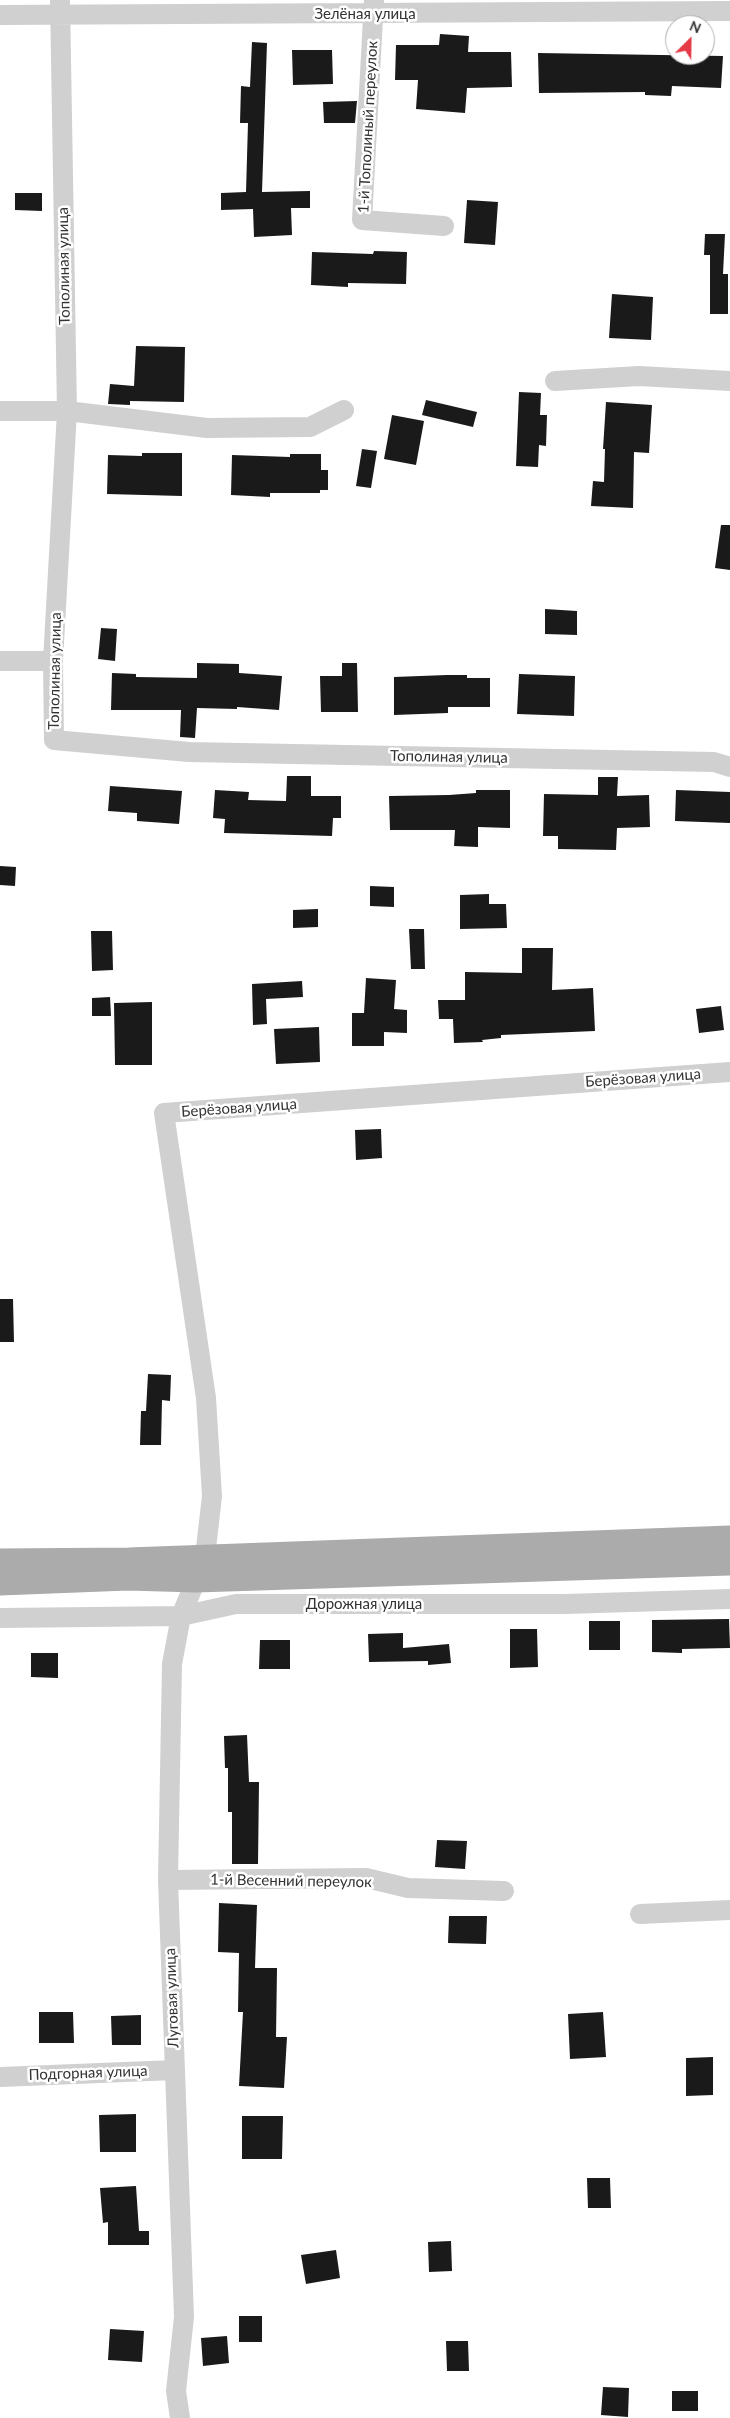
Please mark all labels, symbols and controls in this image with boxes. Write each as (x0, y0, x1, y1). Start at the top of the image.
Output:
street label: Зелёная улица (314, 5, 416, 23)
north arrow (665, 15, 715, 65)
text: N (687, 17, 704, 37)
street label: 1-й Тополиный переулок (354, 40, 382, 214)
street label: Тополиная улица (54, 207, 74, 325)
street label: Тополиная улица (45, 612, 65, 730)
street label: Тополиная улица (390, 747, 508, 767)
street label: Берёзовая улица (585, 1065, 701, 1091)
street label: Берёзовая улица (181, 1095, 297, 1121)
street label: Дорожная улица (306, 1595, 422, 1613)
street label: 1-й Весенний переулок (210, 1871, 372, 1891)
street label: Луговая улица (161, 1948, 183, 2048)
street label: Подгорная улица (28, 2062, 148, 2084)

